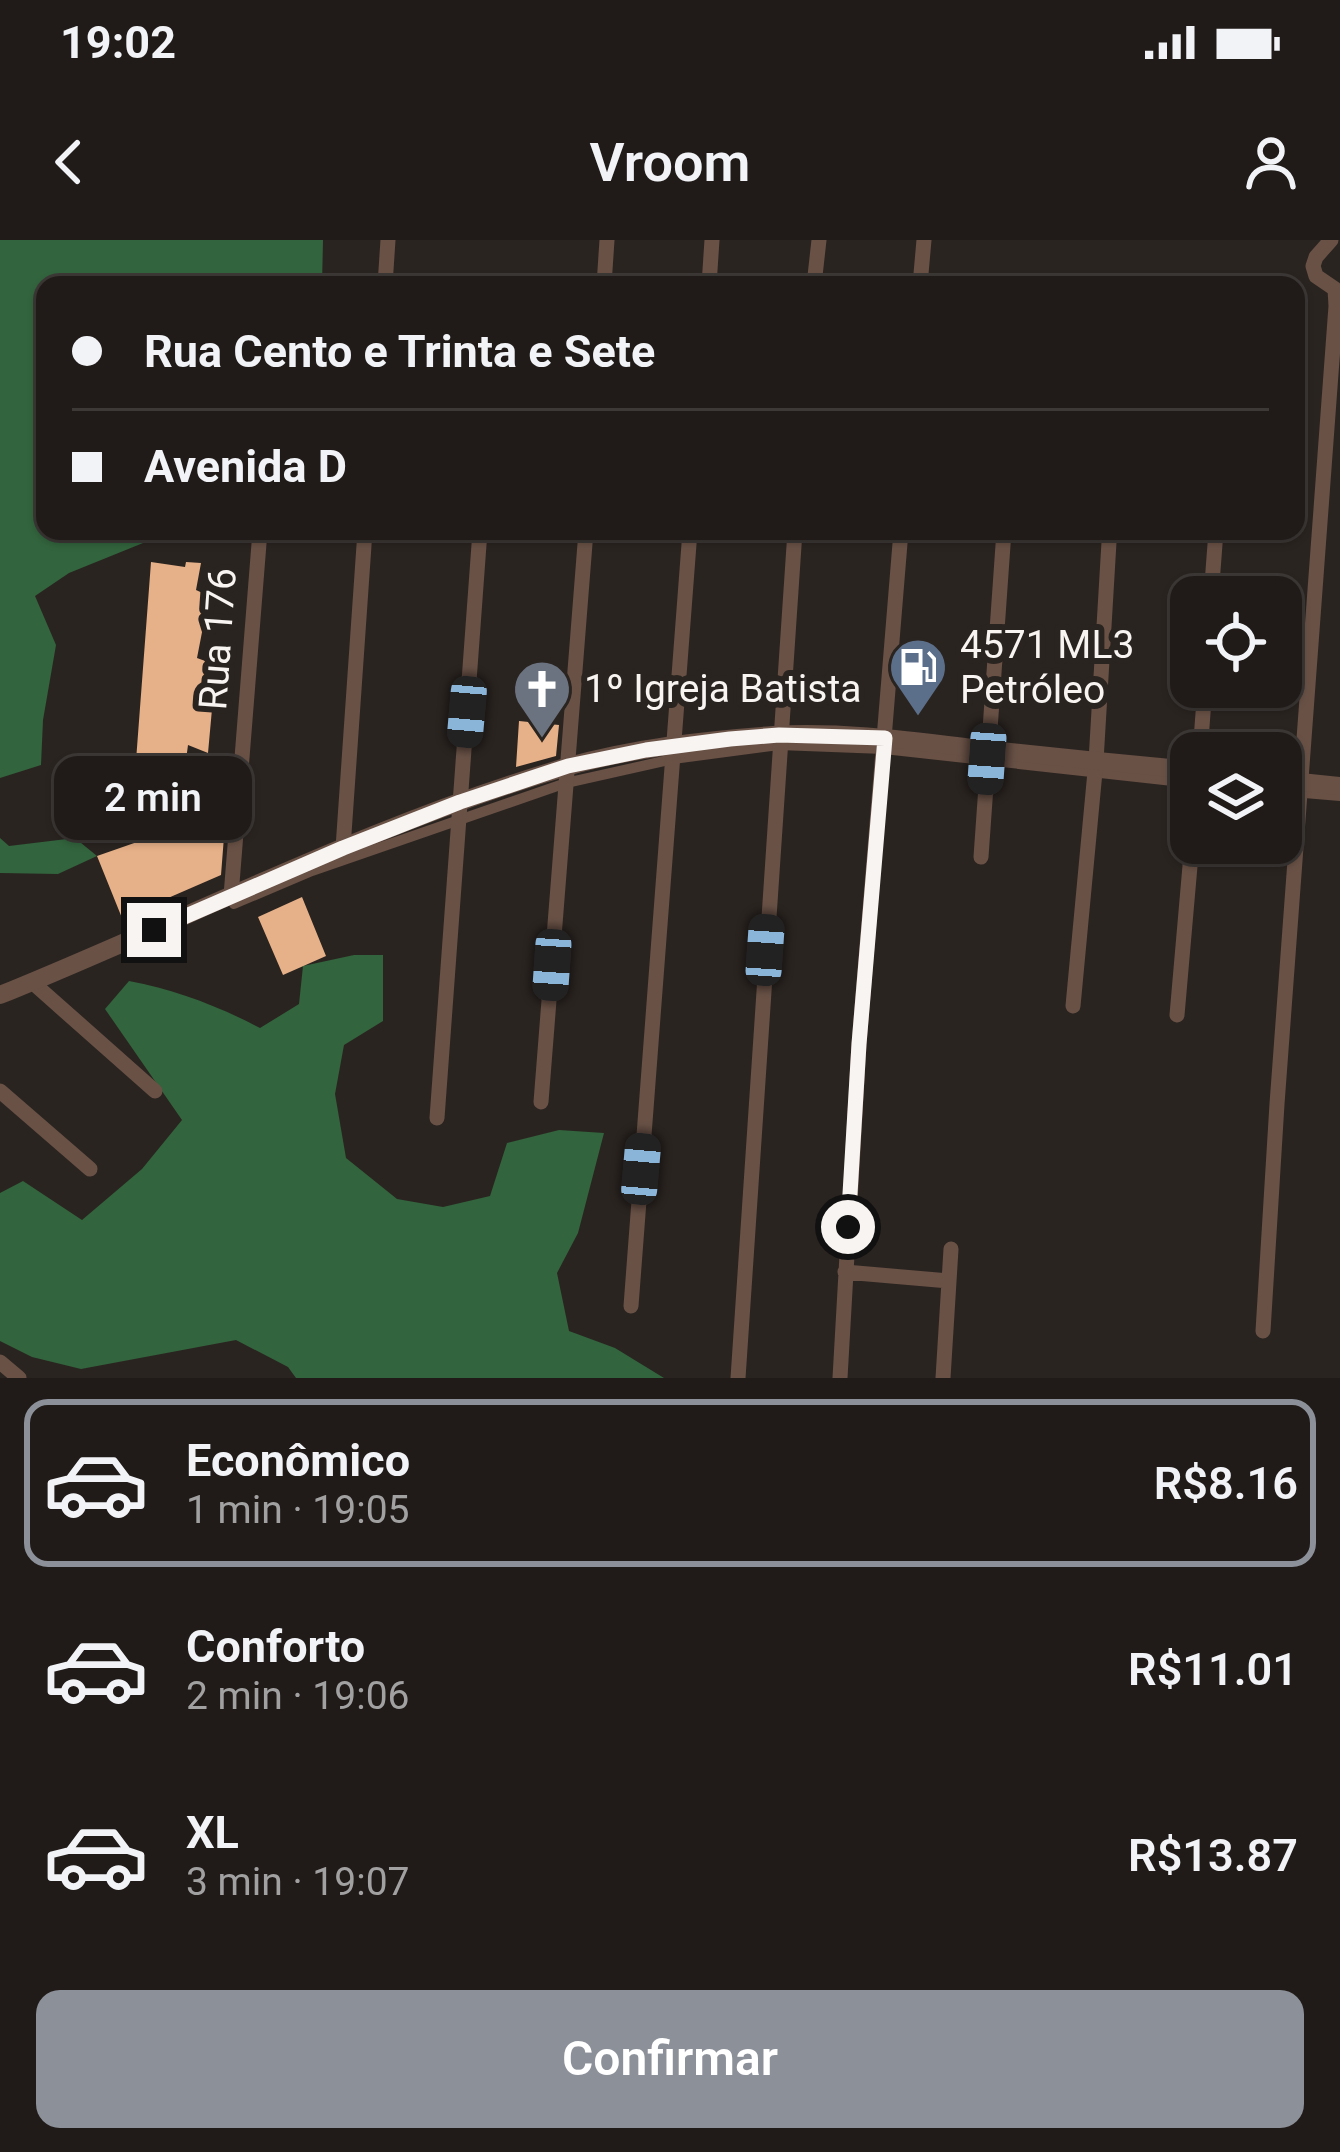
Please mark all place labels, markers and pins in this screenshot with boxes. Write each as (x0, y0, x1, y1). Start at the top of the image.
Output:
place label: 4571 ML3 Petróleo (960, 622, 1134, 713)
fuel station icon: 4571 ML3 Petróleo (887, 636, 949, 718)
church icon: 1º Igreja Batista (511, 658, 573, 740)
place label: 1º Igreja Batista (584, 666, 861, 712)

